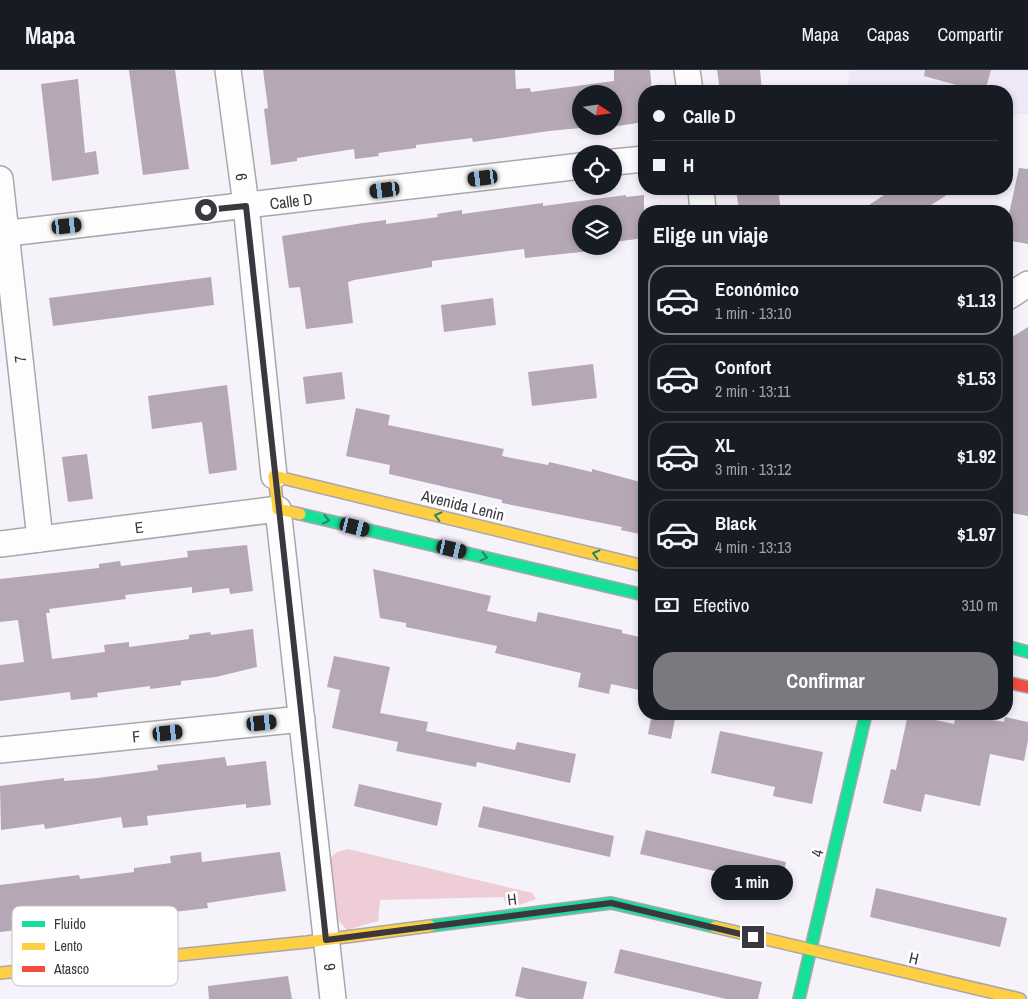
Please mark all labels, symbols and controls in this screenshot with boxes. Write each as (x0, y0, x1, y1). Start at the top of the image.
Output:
text: Mapa (25, 19, 75, 51)
text: Mapa (802, 22, 839, 47)
text: Capas (867, 22, 909, 47)
text: Compartir (937, 22, 1003, 47)
north arrow (572, 85, 622, 135)
map controls (572, 85, 622, 255)
text: Calle D (683, 103, 736, 129)
button: locate (572, 145, 622, 195)
text: H (683, 152, 694, 178)
car (467, 169, 498, 187)
street label: 6 (231, 172, 253, 182)
car (369, 181, 400, 199)
street label: Calle D (268, 187, 314, 215)
route start (195, 199, 217, 221)
button: layers (572, 205, 622, 255)
car (51, 217, 82, 235)
text: Elige un viaje (653, 220, 768, 250)
text: Económico (715, 276, 799, 302)
icon: car (655, 278, 700, 323)
text: $1.13 (957, 287, 996, 313)
text: 1 min · 13:10 (715, 302, 792, 324)
street label: 7 (9, 354, 31, 364)
text: Confort (715, 354, 771, 380)
icon: car (655, 356, 700, 401)
text: $1.53 (957, 365, 996, 391)
text: 2 min · 13:11 (715, 380, 791, 402)
text: XL (715, 432, 735, 458)
icon: car (655, 434, 700, 479)
text: $1.92 (957, 443, 996, 469)
text: 3 min · 13:12 (715, 458, 792, 480)
street label: Avenida Lenin (418, 484, 507, 526)
text: Black (715, 510, 757, 536)
one-way arrow (434, 511, 443, 522)
icon: car (655, 512, 700, 557)
one-way arrow (321, 514, 330, 525)
street label: E (133, 516, 145, 538)
car (338, 516, 371, 538)
text: $1.97 (957, 521, 996, 547)
text: 4 min · 13:13 (715, 536, 792, 558)
car (435, 538, 468, 560)
one-way arrow (592, 549, 601, 560)
one-way arrow (480, 551, 489, 562)
icon: cash (653, 591, 681, 619)
text: Efectivo (693, 592, 749, 618)
text: 310 m (962, 594, 998, 616)
button: Confirmar (653, 652, 998, 710)
car (246, 714, 277, 732)
car (152, 724, 183, 742)
street label: F (131, 725, 141, 747)
street label: 4 (805, 847, 829, 859)
callout: 1 min (712, 864, 794, 900)
text: 1 min (735, 871, 769, 893)
street label: H (506, 888, 518, 910)
legend (12, 906, 178, 986)
text: Fluido (54, 915, 86, 933)
route end (742, 926, 764, 948)
text: Lento (54, 937, 83, 955)
street label: H (907, 946, 921, 970)
text: Atasco (53, 960, 89, 978)
street label: 6 (318, 962, 340, 972)

